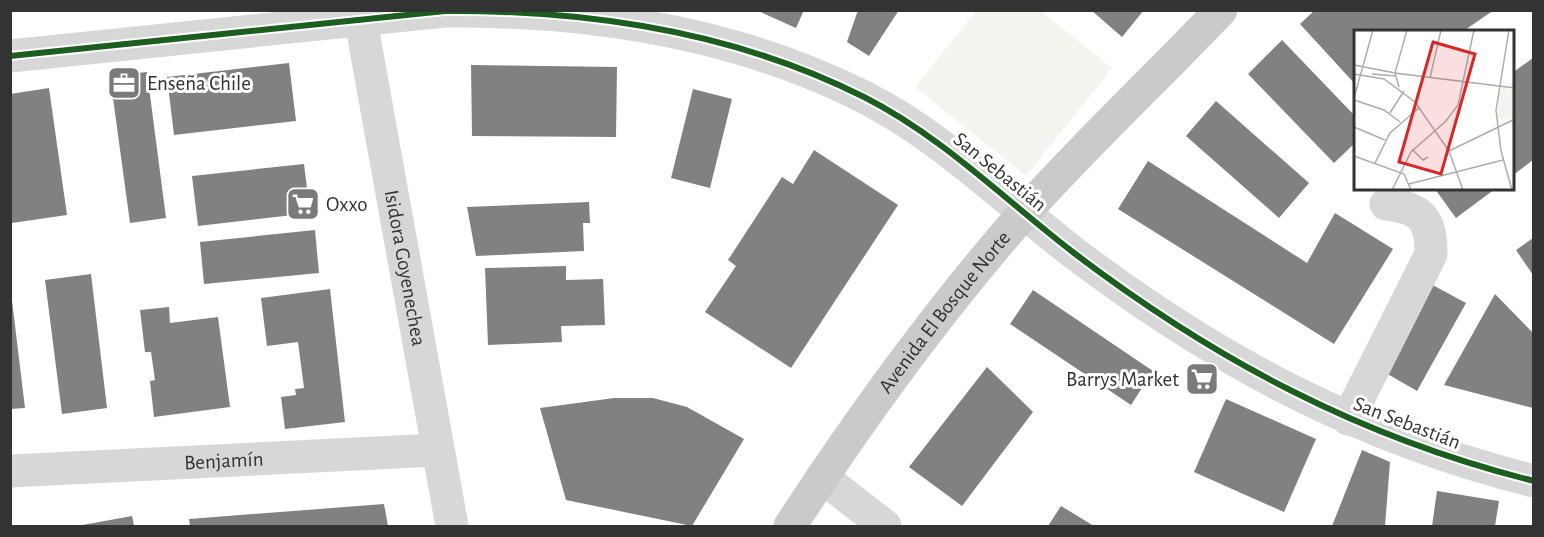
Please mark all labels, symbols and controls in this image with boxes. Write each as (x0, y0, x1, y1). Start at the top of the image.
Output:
inset map (1354, 30, 1514, 190)
office icon: Enseña Chile (106, 65, 142, 101)
place label: Enseña Chile (147, 73, 251, 94)
street label: San Sebastián (950, 128, 1050, 216)
supermarket icon: Oxxo (285, 186, 321, 222)
street label: Isidora Goyenechea (381, 188, 430, 348)
place label: Oxxo (326, 194, 368, 215)
street label: Avenida El Bosque Norte (874, 227, 1014, 397)
supermarket icon: Barrys Market (1184, 361, 1220, 397)
place label: Barrys Market (1066, 369, 1179, 390)
street label: San Sebastián (1351, 393, 1463, 453)
street label: Benjamín (184, 448, 264, 473)

